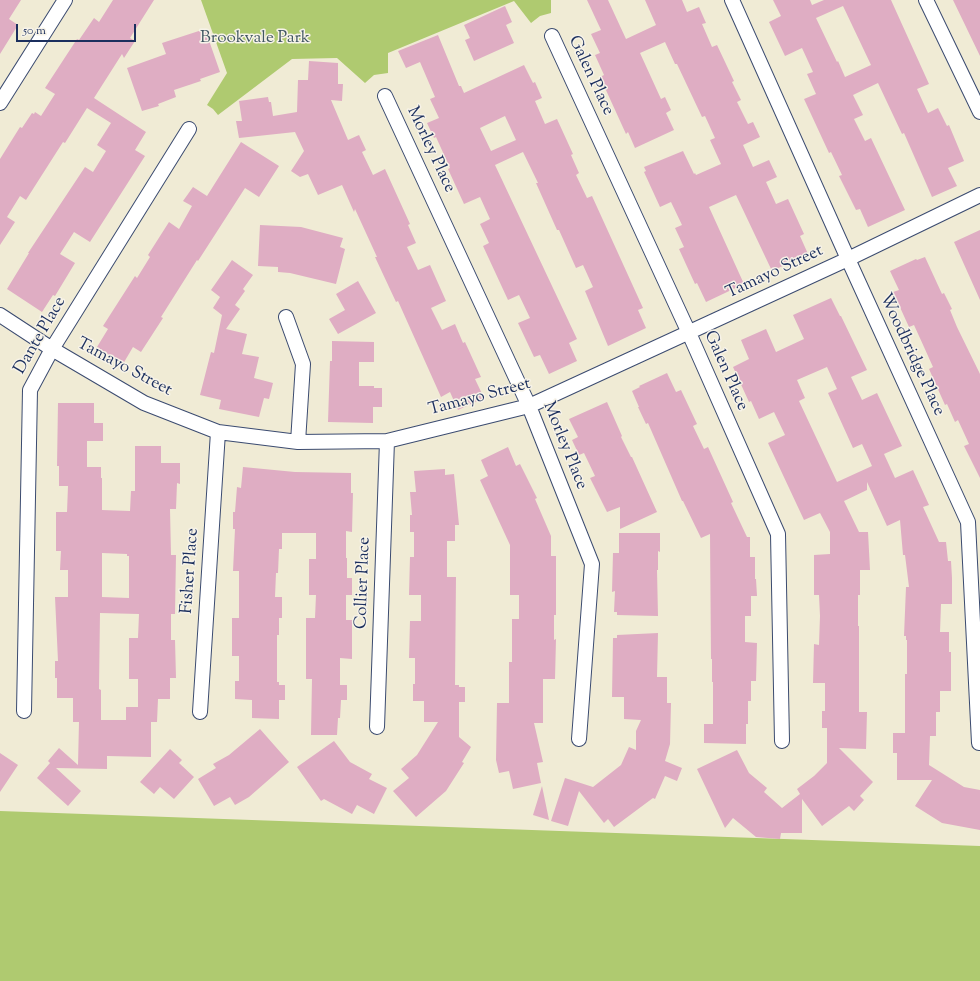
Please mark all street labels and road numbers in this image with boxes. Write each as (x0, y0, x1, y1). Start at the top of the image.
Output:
street label: Galen Place (563, 33, 617, 119)
street label: Morley Place (401, 104, 459, 196)
street label: Tamayo Street (723, 242, 827, 304)
street label: Woodbridge Place (874, 291, 948, 419)
street label: Dante Place (11, 294, 71, 378)
street label: Galen Place (698, 328, 752, 414)
street label: Tamayo Street (73, 334, 175, 402)
street label: Tamayo Street (427, 375, 533, 421)
street label: Morley Place (537, 399, 591, 493)
street label: Fisher Place (178, 527, 204, 615)
street label: Collier Place (352, 537, 376, 629)

